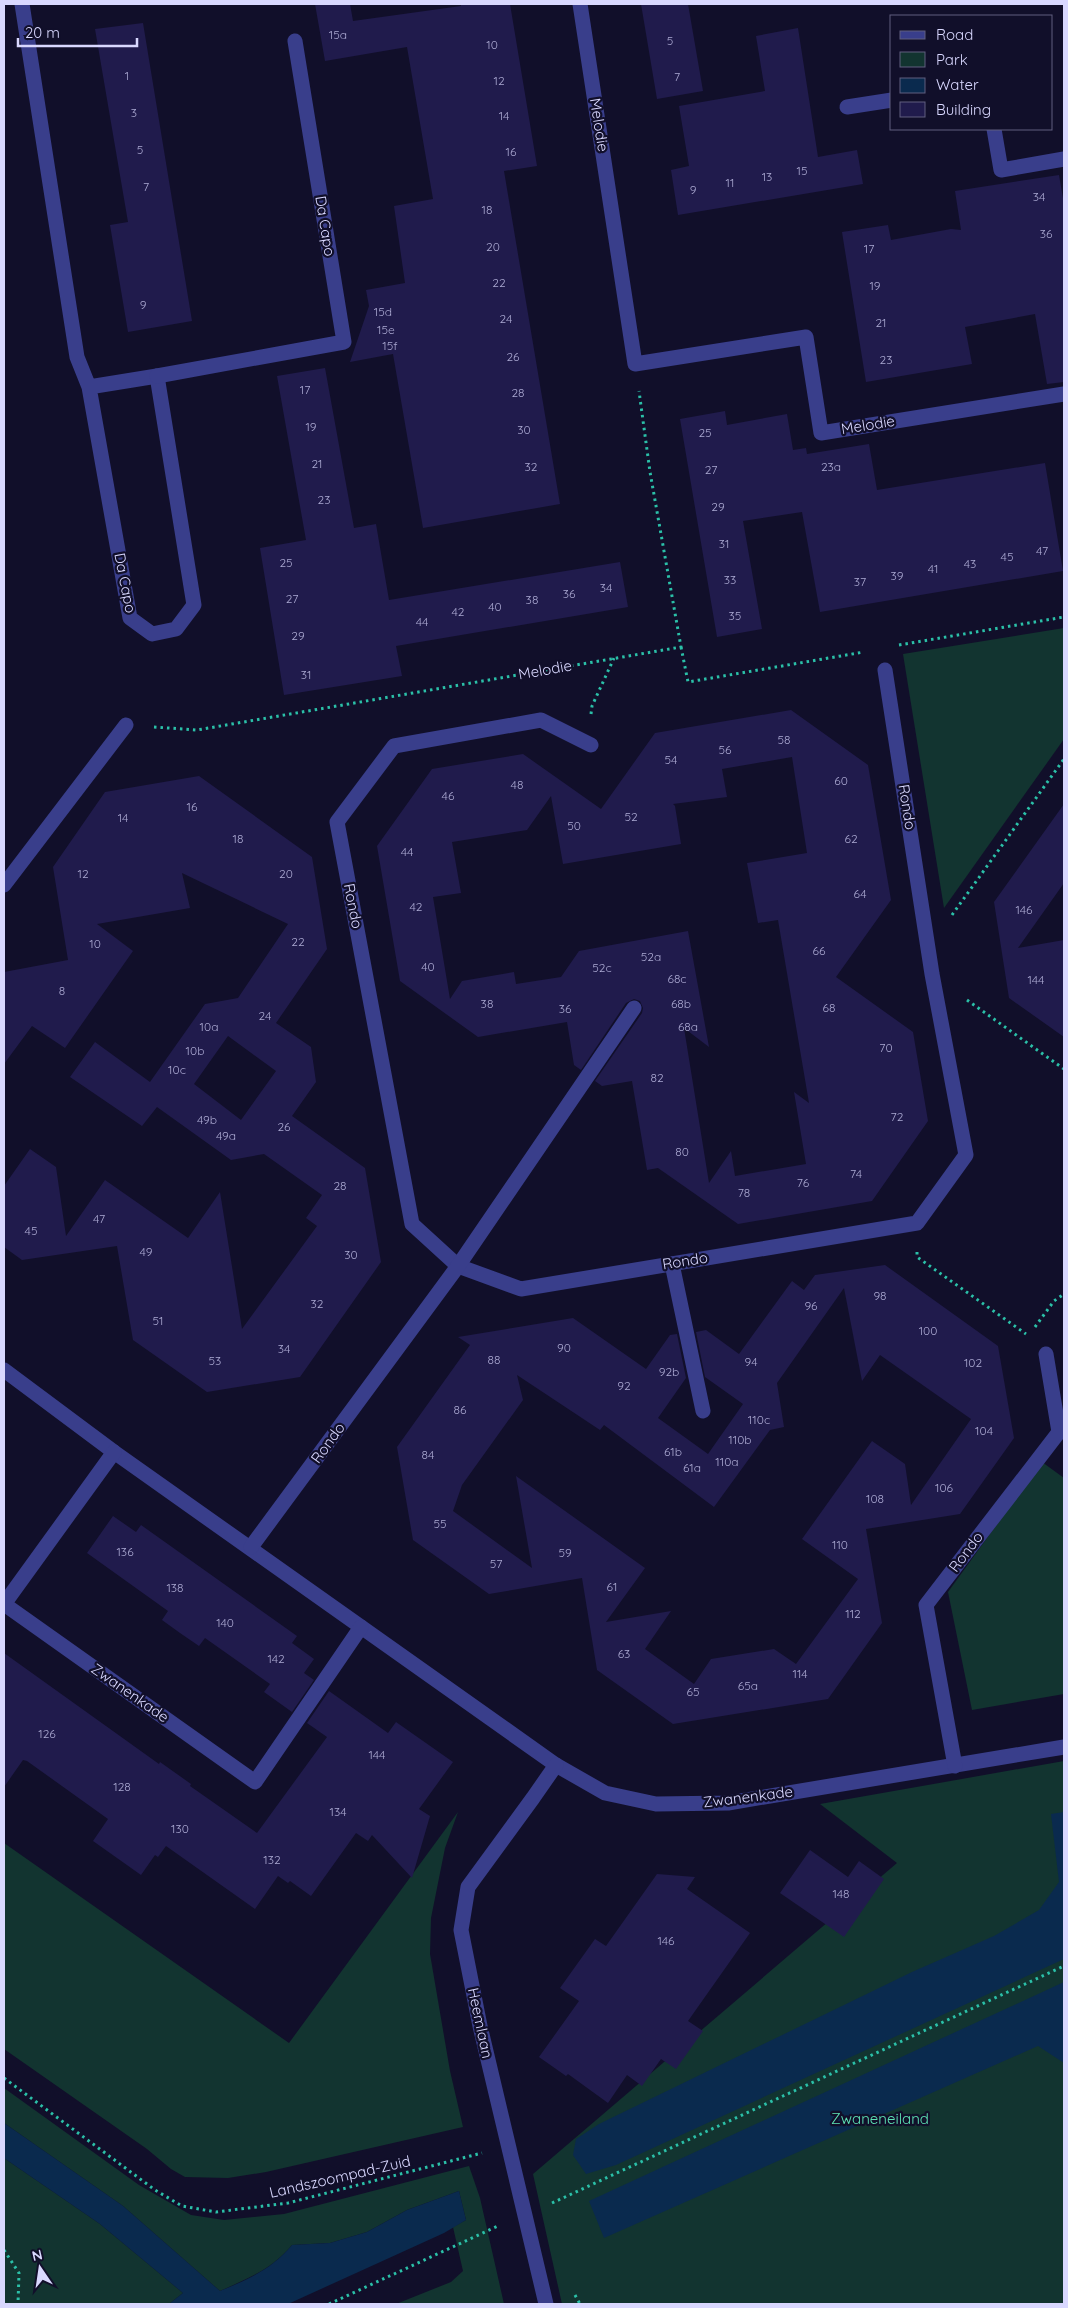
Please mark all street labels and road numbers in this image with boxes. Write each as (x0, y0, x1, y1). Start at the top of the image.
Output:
street label: Melodie (586, 97, 613, 153)
street label: Da Capo (311, 194, 340, 258)
street label: Melodie (840, 411, 896, 438)
street label: Da Capo (110, 551, 141, 615)
street label: Melodie (517, 655, 573, 684)
street label: Rondo (895, 783, 920, 831)
street label: Rondo (340, 882, 367, 930)
street label: Rondo (661, 1248, 709, 1273)
street label: Rondo (306, 1419, 349, 1467)
street label: Rondo (944, 1528, 987, 1576)
street label: Zwanenkade (88, 1659, 173, 1726)
street label: Zwanenkade (702, 1782, 794, 1811)
street label: Heemlaan (464, 1986, 497, 2060)
street label: Landszoompad-Zuid (267, 2151, 412, 2202)

